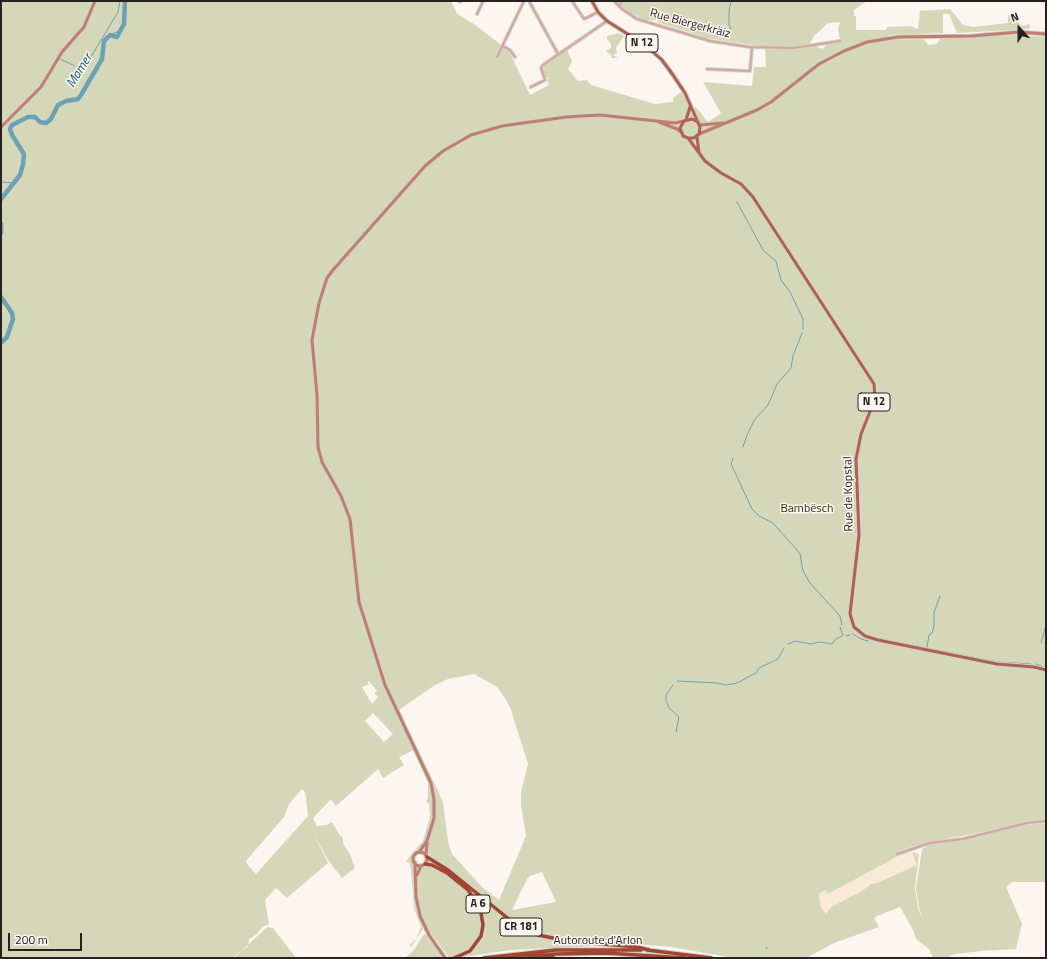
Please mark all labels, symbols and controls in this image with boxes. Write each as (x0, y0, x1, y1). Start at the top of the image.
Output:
street label: Rue Biergerkräiz (648, 6, 732, 42)
north arrow (999, 8, 1039, 48)
text: N (1008, 8, 1021, 26)
road number: N 12 (626, 34, 658, 52)
water label: Mamer (64, 51, 96, 91)
road number: N 12 (858, 393, 890, 411)
street label: Rue de Kopstal (841, 456, 857, 532)
park label: Bambësch (780, 502, 834, 516)
road number: A 6 (466, 895, 490, 913)
road number: CR 181 (500, 918, 542, 936)
scale bar (10, 925, 84, 951)
text: 200 m (15, 930, 48, 949)
street label: Autoroute d'Arlon (554, 934, 642, 948)

